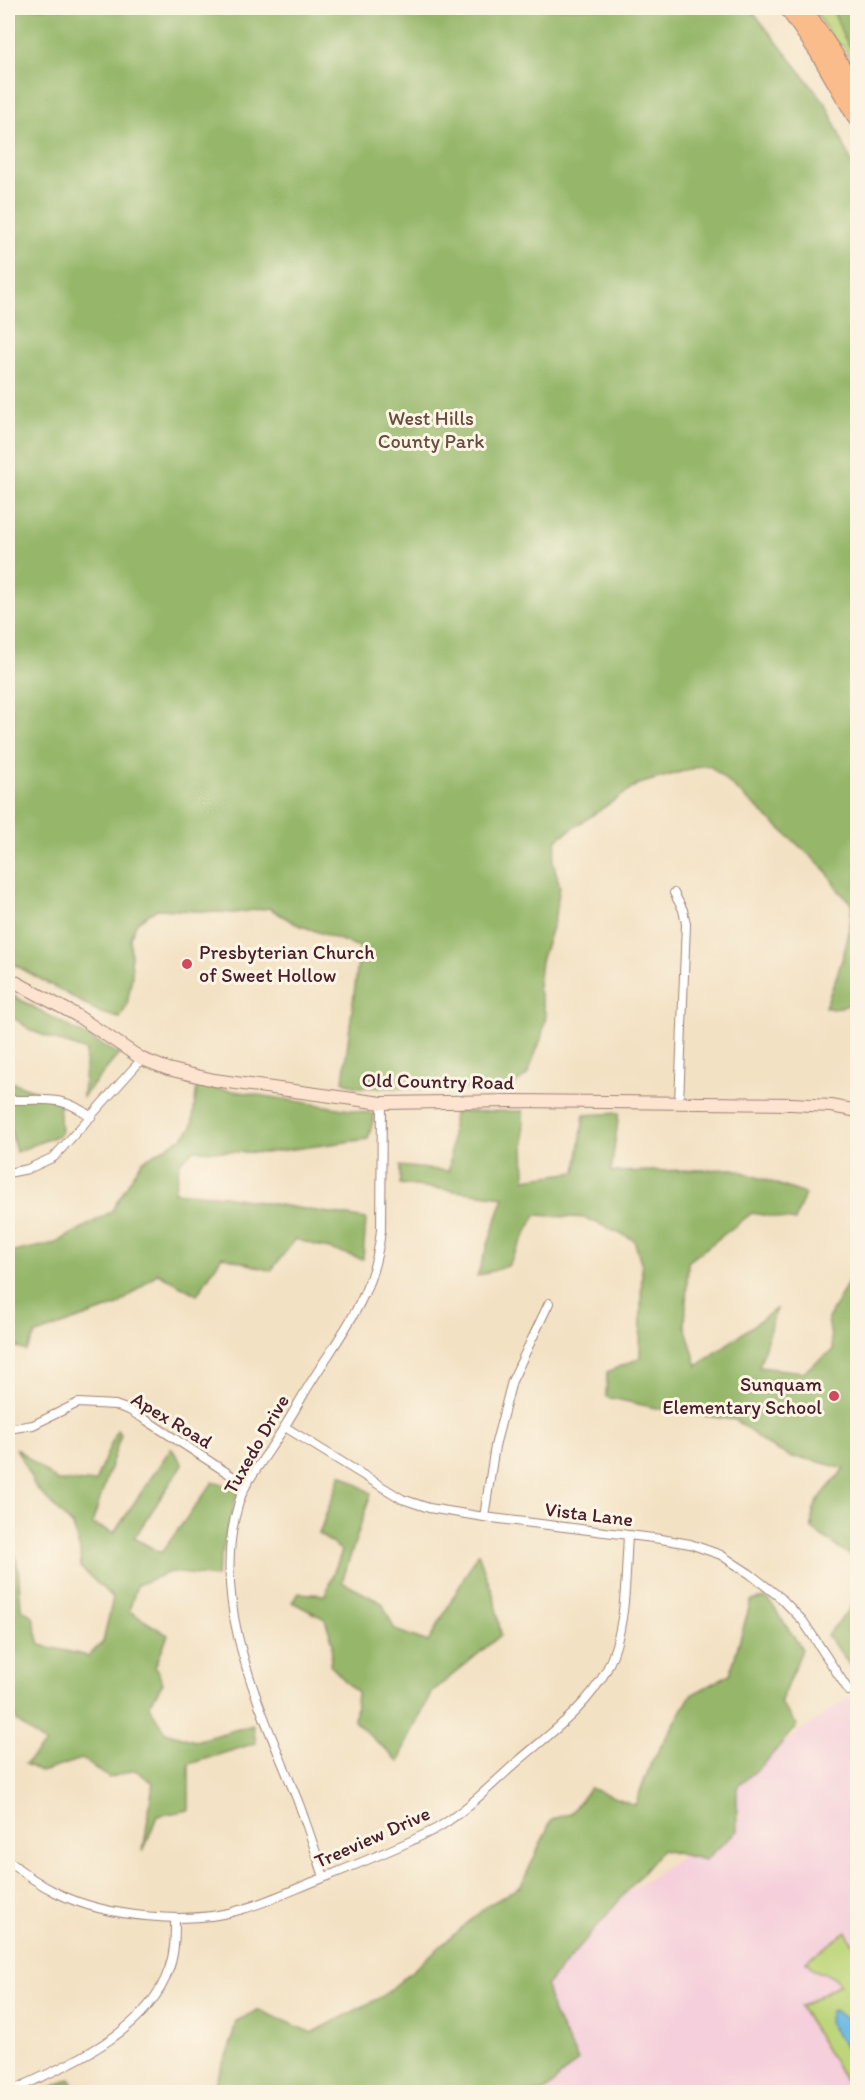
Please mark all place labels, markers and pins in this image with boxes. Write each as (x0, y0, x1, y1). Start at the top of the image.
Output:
place label: Presbyterian Church of Sweet Hollow (199, 940, 374, 987)
marker: Presbyterian Church of Sweet Hollow (180, 957, 194, 971)
place label: Sunquam Elementary School (663, 1372, 822, 1419)
marker: Sunquam Elementary School (827, 1389, 841, 1403)

